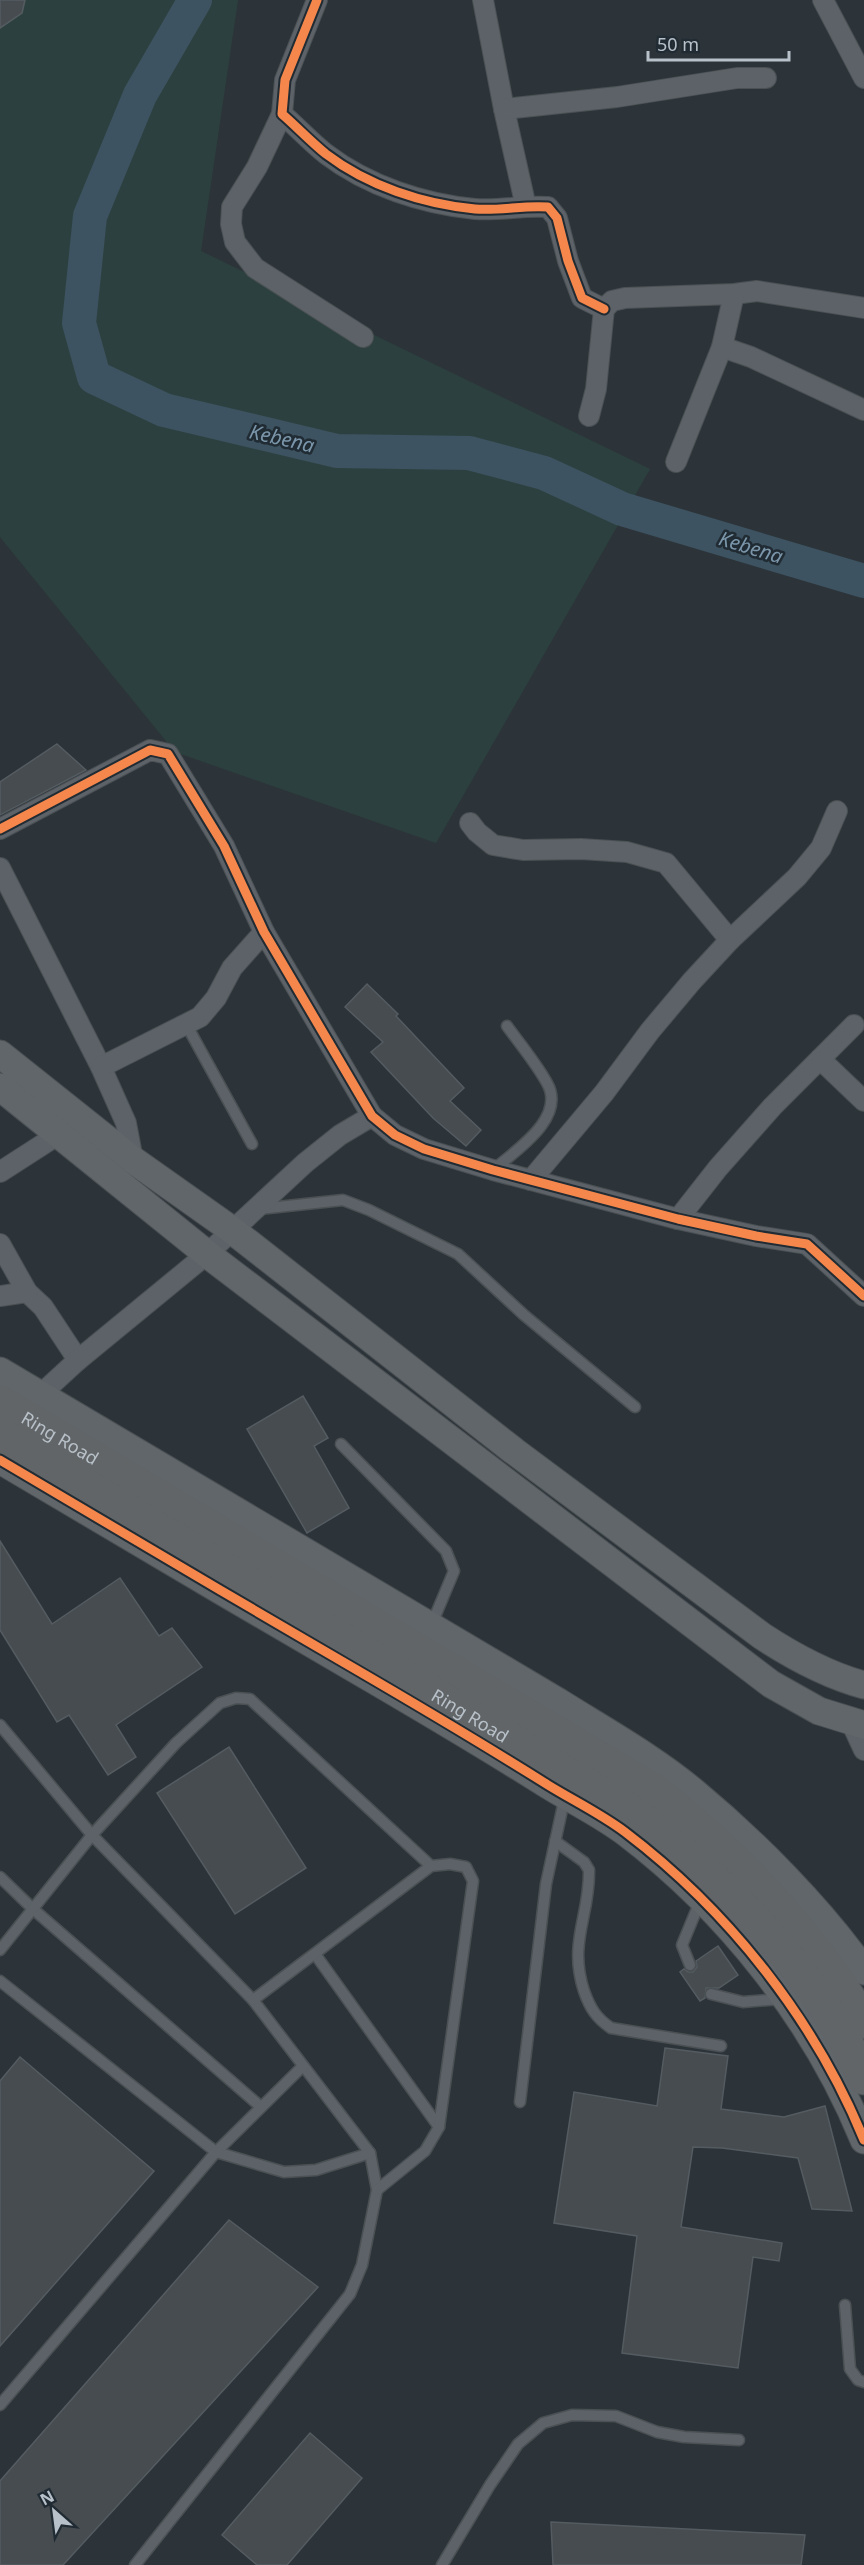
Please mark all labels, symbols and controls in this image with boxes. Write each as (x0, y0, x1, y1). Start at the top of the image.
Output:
scale bar (648, 24, 789, 62)
text: 50 m (657, 32, 699, 56)
water label: Kebena (247, 417, 317, 459)
water label: Kebena (716, 524, 786, 570)
street label: Ring Road (17, 1405, 103, 1470)
street label: Ring Road (427, 1683, 513, 1748)
north arrow (24, 2481, 84, 2541)
text: N (36, 2485, 58, 2511)

